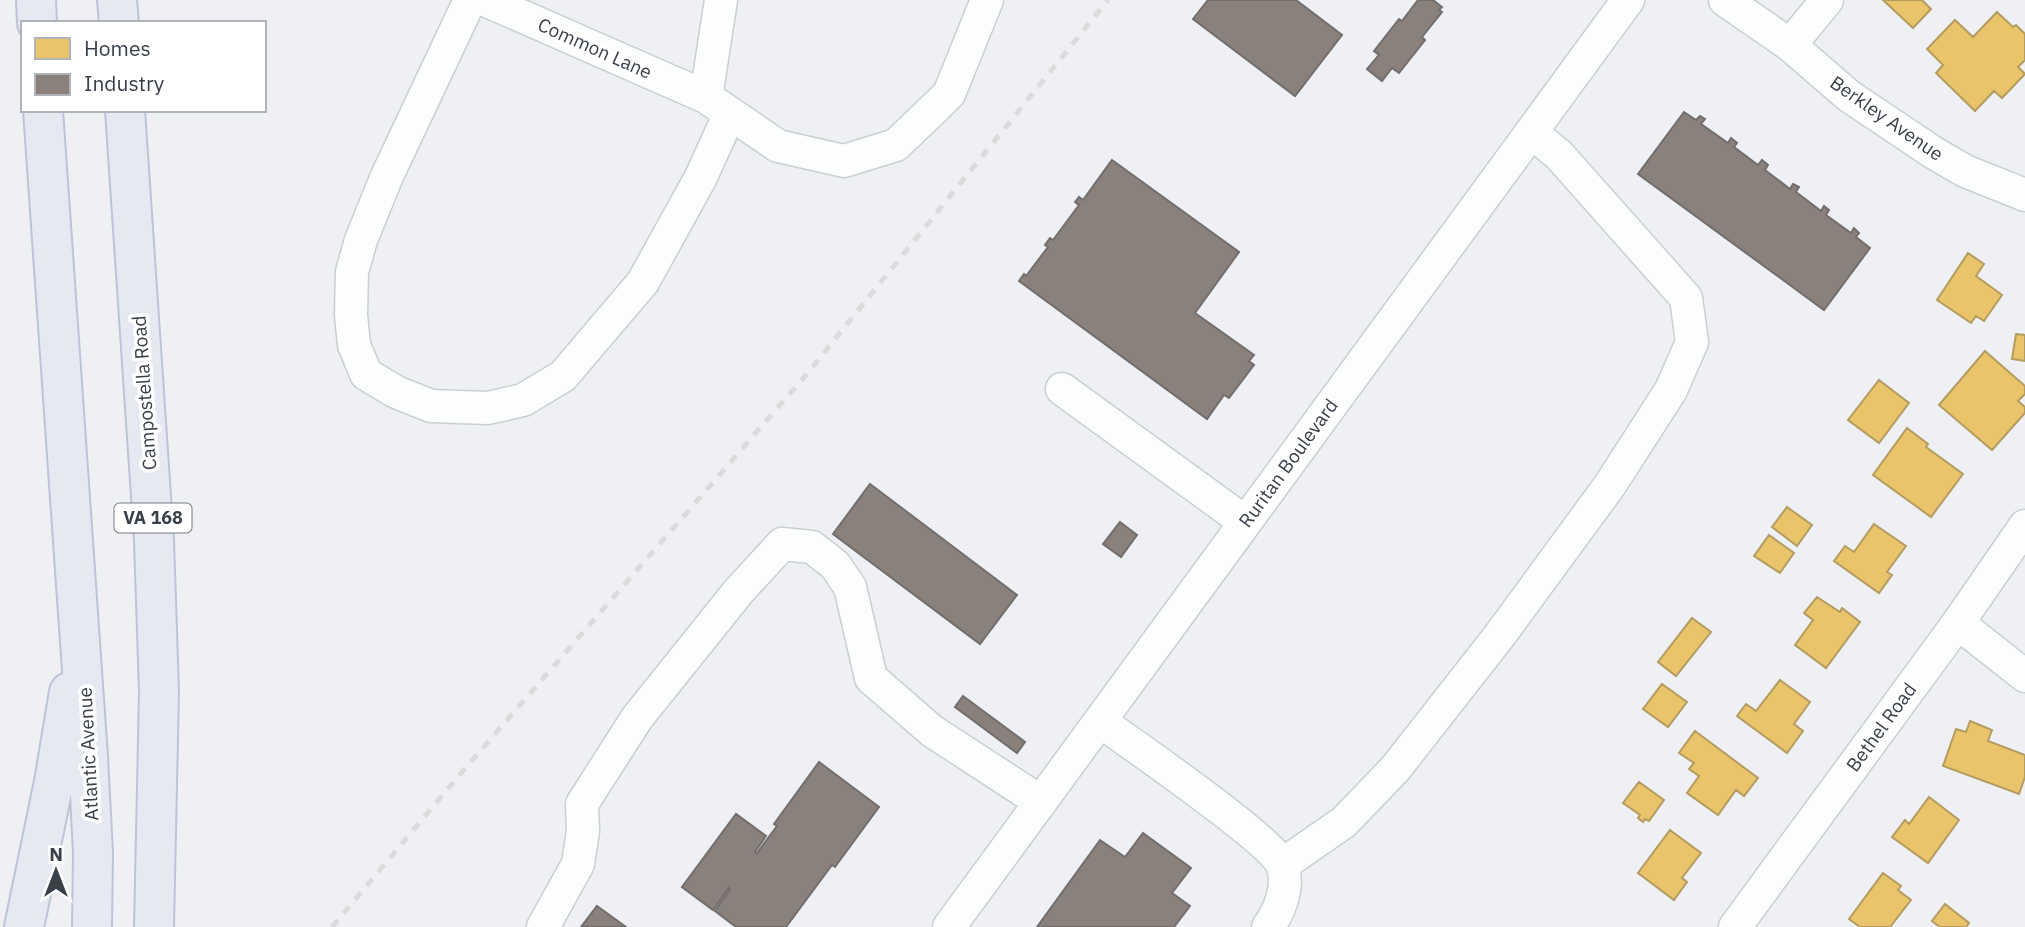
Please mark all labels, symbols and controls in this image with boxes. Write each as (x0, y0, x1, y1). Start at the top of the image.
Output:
street label: Common Lane (534, 12, 656, 84)
legend (21, 21, 266, 112)
text: Homes (84, 34, 151, 62)
text: Industry (84, 69, 165, 97)
street label: Berkley Avenue (1826, 70, 1948, 166)
street label: Campostella Road (127, 315, 161, 471)
street label: Ruritan Boulevard (1233, 394, 1343, 532)
road number: VA 168 (114, 504, 192, 532)
street label: Bethel Road (1841, 678, 1921, 776)
street label: Atlantic Avenue (73, 687, 103, 821)
north arrow (21, 836, 91, 906)
text: N (49, 842, 63, 866)

